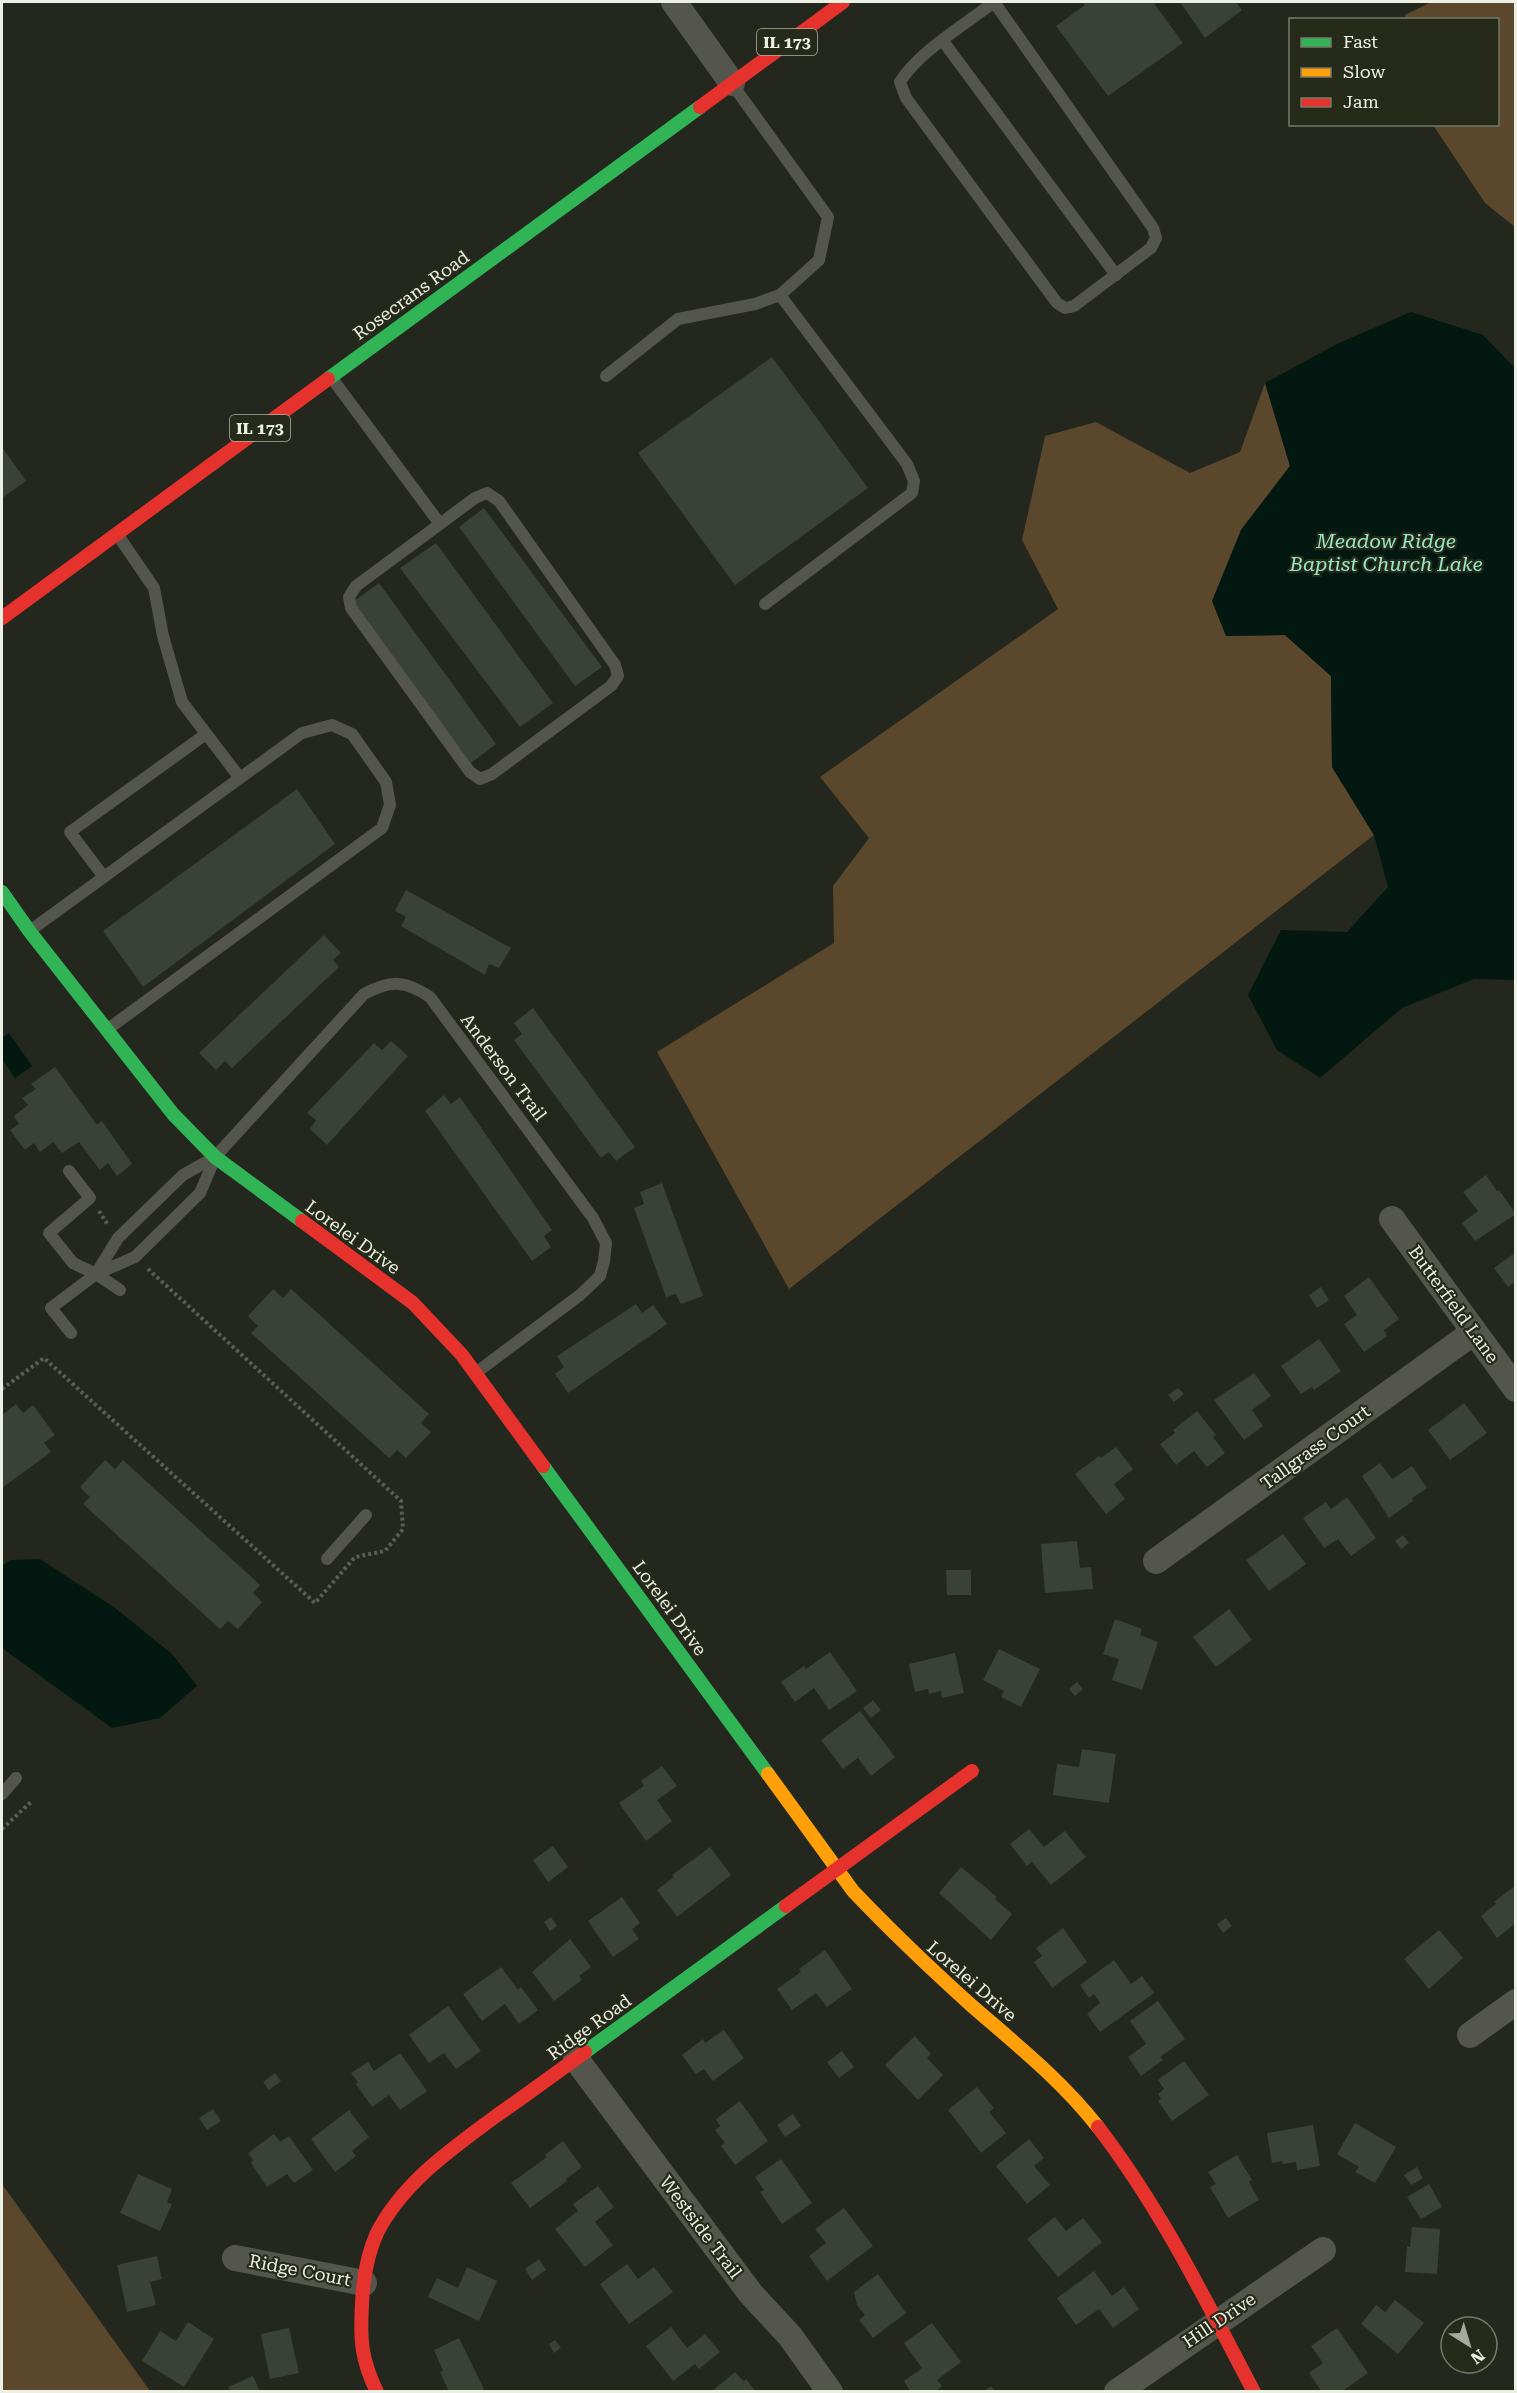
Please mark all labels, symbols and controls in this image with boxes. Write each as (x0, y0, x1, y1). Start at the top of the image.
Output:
legend (1289, 18, 1499, 126)
road number: IL 173 (757, 29, 817, 55)
text: Fast (1343, 31, 1378, 52)
text: Slow (1343, 61, 1385, 82)
text: Jam (1343, 91, 1379, 112)
street label: Rosecrans Road (349, 246, 473, 344)
road number: IL 173 (230, 415, 290, 441)
water label: Meadow Ridge Baptist Church Lake (1288, 529, 1483, 576)
street label: Anderson Trail (457, 1009, 551, 1125)
street label: Lorelei Drive (302, 1196, 405, 1278)
street label: Butterfield Lane (1404, 1241, 1504, 1367)
street label: Tallgrass Court (1256, 1400, 1374, 1494)
street label: Lorelei Drive (629, 1557, 711, 1660)
street label: Lorelei Drive (923, 1936, 1021, 2026)
street label: Ridge Road (543, 1989, 635, 2064)
street label: Westside Trail (656, 2172, 747, 2283)
street label: Ridge Court (247, 2250, 353, 2290)
street label: Hill Drive (1179, 2288, 1260, 2352)
north arrow (1439, 2315, 1499, 2375)
text: N (1467, 2345, 1488, 2368)

